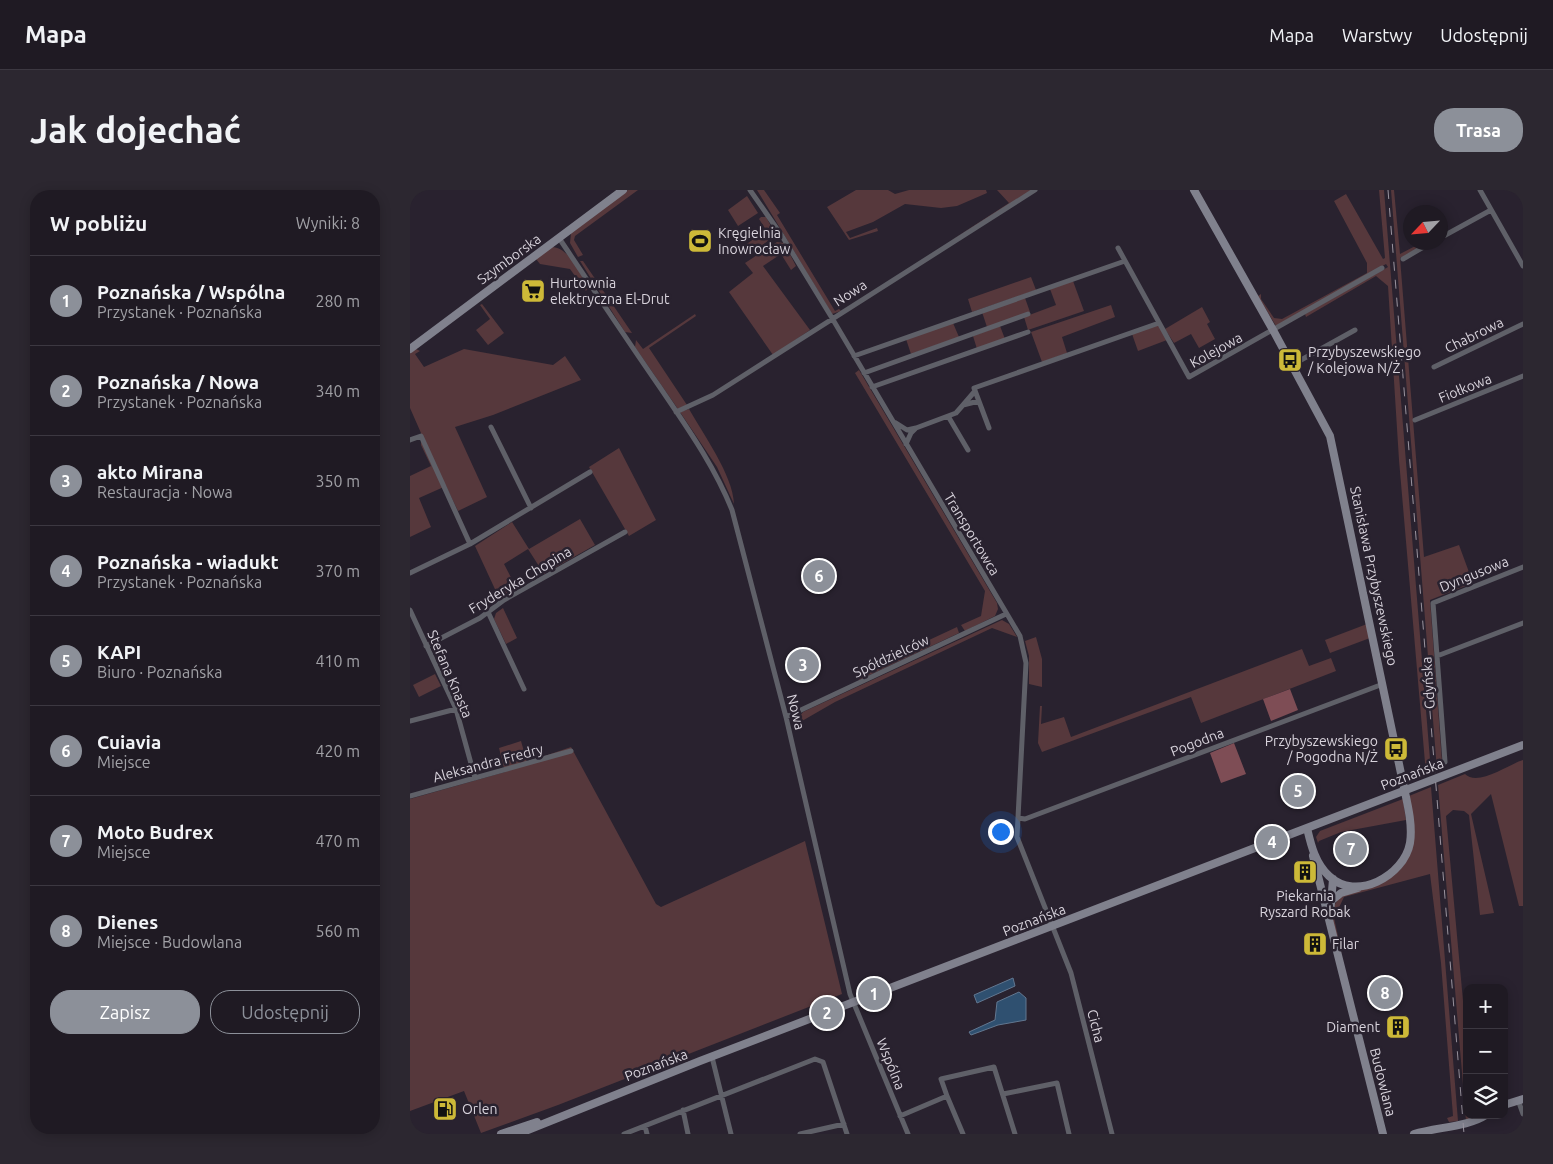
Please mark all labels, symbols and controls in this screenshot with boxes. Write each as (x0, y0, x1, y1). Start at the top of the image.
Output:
text: Mapa (25, 21, 87, 48)
text: Mapa (1269, 25, 1314, 45)
text: Warstwy (1342, 25, 1412, 45)
text: Udostępnij (1440, 25, 1528, 45)
button: Trasa (1434, 108, 1523, 152)
text: Jak dojechać (30, 110, 241, 150)
north arrow (1403, 205, 1448, 250)
text: W pobliżu (50, 211, 147, 235)
text: Wyniki: 8 (296, 214, 360, 232)
place label: Kręgielnia Inowrocław (718, 225, 791, 257)
sports icon: Kręgielnia Inowrocław (687, 228, 713, 254)
street label: Szymborska (474, 231, 544, 287)
place label: Hurtownia elektryczna El-Drut (550, 275, 670, 307)
street label: Nowa (830, 276, 870, 310)
supermarket icon: Hurtownia elektryczna El-Drut (520, 278, 546, 304)
text: Poznańska / Wspólna (97, 281, 285, 303)
text: 1 (61, 292, 71, 310)
text: 280 m (315, 292, 360, 310)
text: Przystanek · Poznańska (97, 303, 262, 321)
street label: Chabrowa (1442, 314, 1506, 356)
street label: Kolejowa (1187, 329, 1245, 371)
place label: Przybyszewskiego / Kolejowa N/Ż (1307, 344, 1421, 376)
bus stop icon: Przybyszewskiego / Kolejowa N/Ż (1277, 347, 1303, 373)
street label: Fiołkowa (1436, 370, 1494, 406)
text: Poznańska / Nowa (97, 371, 259, 393)
text: 2 (61, 382, 71, 400)
text: 340 m (315, 382, 360, 400)
text: Przystanek · Poznańska (97, 393, 262, 411)
text: akto Mirana (97, 461, 203, 483)
text: 3 (61, 472, 71, 490)
text: 350 m (315, 472, 360, 490)
text: Restauracja · Nowa (97, 483, 233, 501)
street label: Stanisława Przybyszewskiego (1347, 485, 1401, 667)
street label: Transportowca (941, 490, 1003, 578)
street label: Fryderyka Chopina (466, 543, 574, 617)
text: Poznańska - wiadukt (97, 551, 279, 573)
street label: Dyngusowa (1437, 553, 1511, 595)
pin: 6 (803, 557, 835, 595)
text: 4 (61, 562, 71, 580)
text: 370 m (315, 562, 360, 580)
text: Przystanek · Poznańska (97, 573, 262, 591)
street label: Stefana Knasta (424, 628, 476, 720)
street label: Spółdzielców (850, 631, 932, 681)
text: KAPI (97, 641, 141, 663)
pin: 3 (787, 646, 819, 684)
text: 5 (61, 652, 71, 670)
text: 410 m (315, 652, 360, 670)
street label: Gdyńska (1418, 656, 1438, 710)
text: Biuro · Poznańska (97, 663, 223, 681)
street label: Nowa (784, 692, 808, 732)
street label: Pogodna (1168, 724, 1226, 760)
text: Cuiavia (97, 731, 161, 753)
place label: Przybyszewskiego / Pogodna N/Ż (1265, 733, 1378, 765)
bus stop icon: Przybyszewskiego / Pogodna N/Ż (1383, 736, 1409, 762)
street label: Aleksandra Fredry (431, 741, 545, 785)
text: 6 (61, 742, 71, 760)
text: 420 m (315, 742, 360, 760)
text: Miejsce (97, 753, 151, 771)
street label: Poznańska (1378, 755, 1446, 793)
pin: 5 (1282, 772, 1314, 810)
your location (988, 819, 1014, 845)
text: Moto Budrex (97, 821, 213, 843)
pin: 4 (1256, 823, 1288, 861)
pin: 7 (1335, 830, 1367, 868)
text: 7 (61, 832, 71, 850)
text: 470 m (315, 832, 360, 850)
text: Miejsce (97, 843, 151, 861)
building icon: Piekarnia Ryszard Robak (1292, 859, 1318, 885)
place label: Piekarnia Ryszard Robak (1259, 888, 1351, 920)
street label: Poznańska (1000, 901, 1068, 939)
text: Dienes (97, 911, 158, 933)
text: 8 (61, 922, 71, 940)
text: 560 m (315, 922, 360, 940)
building icon: Filar (1302, 931, 1328, 957)
text: Miejsce · Budowlana (97, 933, 242, 951)
place label: Filar (1332, 936, 1360, 952)
pin: 8 (1369, 974, 1401, 1012)
pin: 1 (858, 975, 890, 1013)
map controls (1463, 984, 1508, 1119)
button: + (1463, 984, 1508, 1029)
button: Zapisz (50, 990, 200, 1034)
button: Udostępnij (210, 990, 360, 1034)
pin: 2 (811, 994, 843, 1032)
street label: Cicha (1084, 1008, 1108, 1044)
building icon: Diament (1385, 1014, 1411, 1040)
place label: Diament (1326, 1019, 1380, 1035)
button: − (1463, 1029, 1508, 1074)
street label: Wspólna (873, 1036, 909, 1092)
street label: Poznańska (622, 1046, 690, 1084)
street label: Budowlana (1367, 1046, 1399, 1118)
button: layers (1463, 1074, 1508, 1119)
fuel station icon: Orlen (432, 1096, 458, 1122)
place label: Orlen (462, 1101, 498, 1117)

